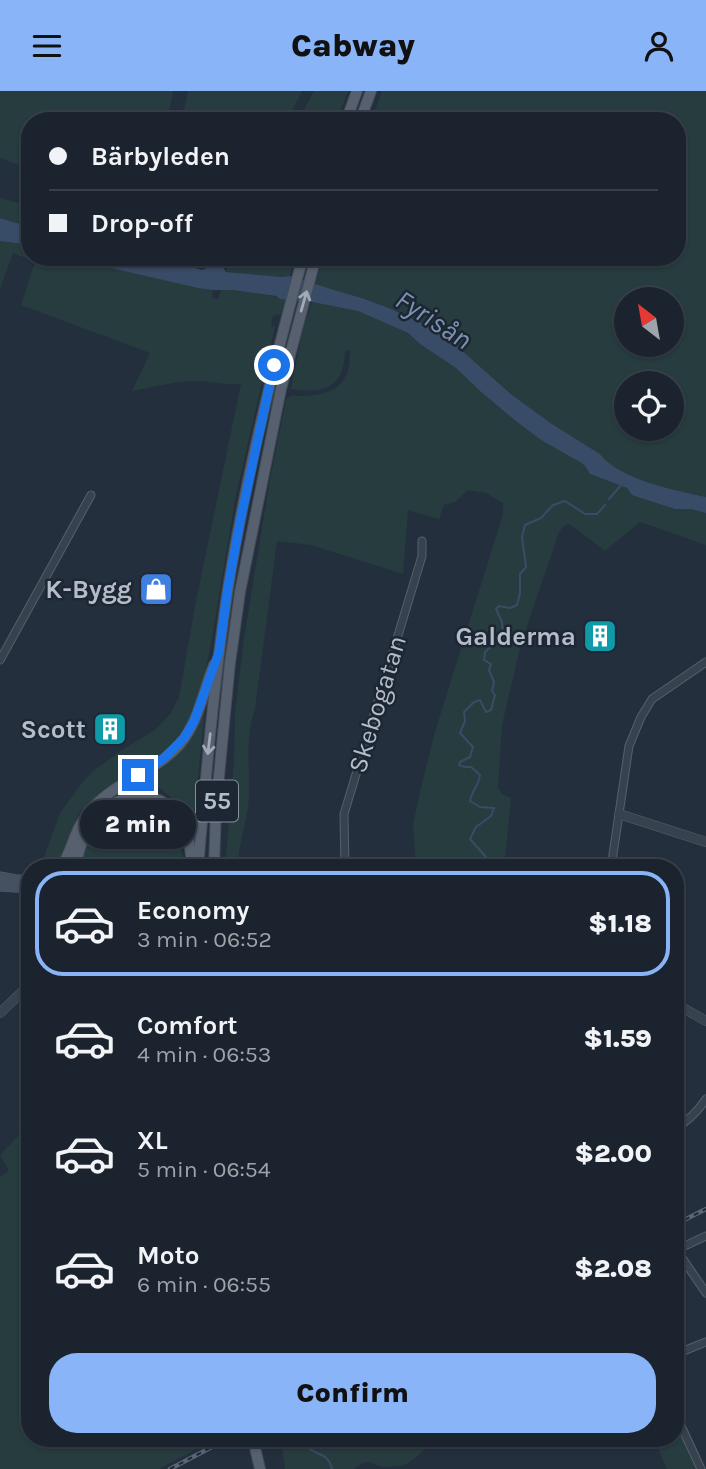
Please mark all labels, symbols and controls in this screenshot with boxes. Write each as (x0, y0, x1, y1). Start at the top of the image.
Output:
icon: menu (28, 27, 66, 65)
text: Cabway (291, 27, 415, 64)
icon: person (640, 27, 678, 65)
text: Bärbyleden (91, 141, 230, 172)
text: Drop-off (91, 208, 193, 239)
water label: Fyrisån (389, 283, 478, 356)
north arrow (614, 287, 684, 357)
map controls (614, 287, 684, 441)
one-way arrow (298, 290, 311, 313)
route start (258, 349, 290, 381)
button: locate (614, 371, 684, 441)
shop icon: K-Bygg (137, 570, 175, 608)
place label: K-Bygg (45, 574, 132, 605)
building icon: Galderma (581, 617, 619, 655)
place label: Galderma (455, 621, 576, 652)
street label: Skebogatan (342, 632, 413, 777)
building icon: Scott (91, 710, 129, 748)
place label: Scott (20, 714, 86, 745)
one-way arrow (202, 732, 215, 755)
route end (122, 759, 154, 791)
road number: 55 (196, 781, 238, 821)
callout: 2 min (80, 799, 196, 849)
text: 2 min (105, 811, 171, 838)
icon: car (53, 892, 116, 955)
text: Economy (137, 895, 249, 926)
text: $1.18 (588, 908, 652, 939)
text: 3 min · 06:52 (137, 926, 272, 953)
icon: car (53, 1007, 116, 1070)
text: Comfort (137, 1010, 238, 1041)
text: $1.59 (584, 1023, 652, 1054)
text: 4 min · 06:53 (137, 1041, 271, 1068)
icon: car (53, 1122, 116, 1185)
text: XL (137, 1125, 168, 1156)
text: $2.00 (574, 1138, 652, 1169)
text: 5 min · 06:54 (137, 1156, 271, 1183)
icon: car (53, 1237, 116, 1300)
text: Moto (137, 1240, 199, 1271)
text: $2.08 (574, 1253, 652, 1284)
text: 6 min · 06:55 (137, 1271, 271, 1298)
button: Confirm (49, 1353, 656, 1433)

